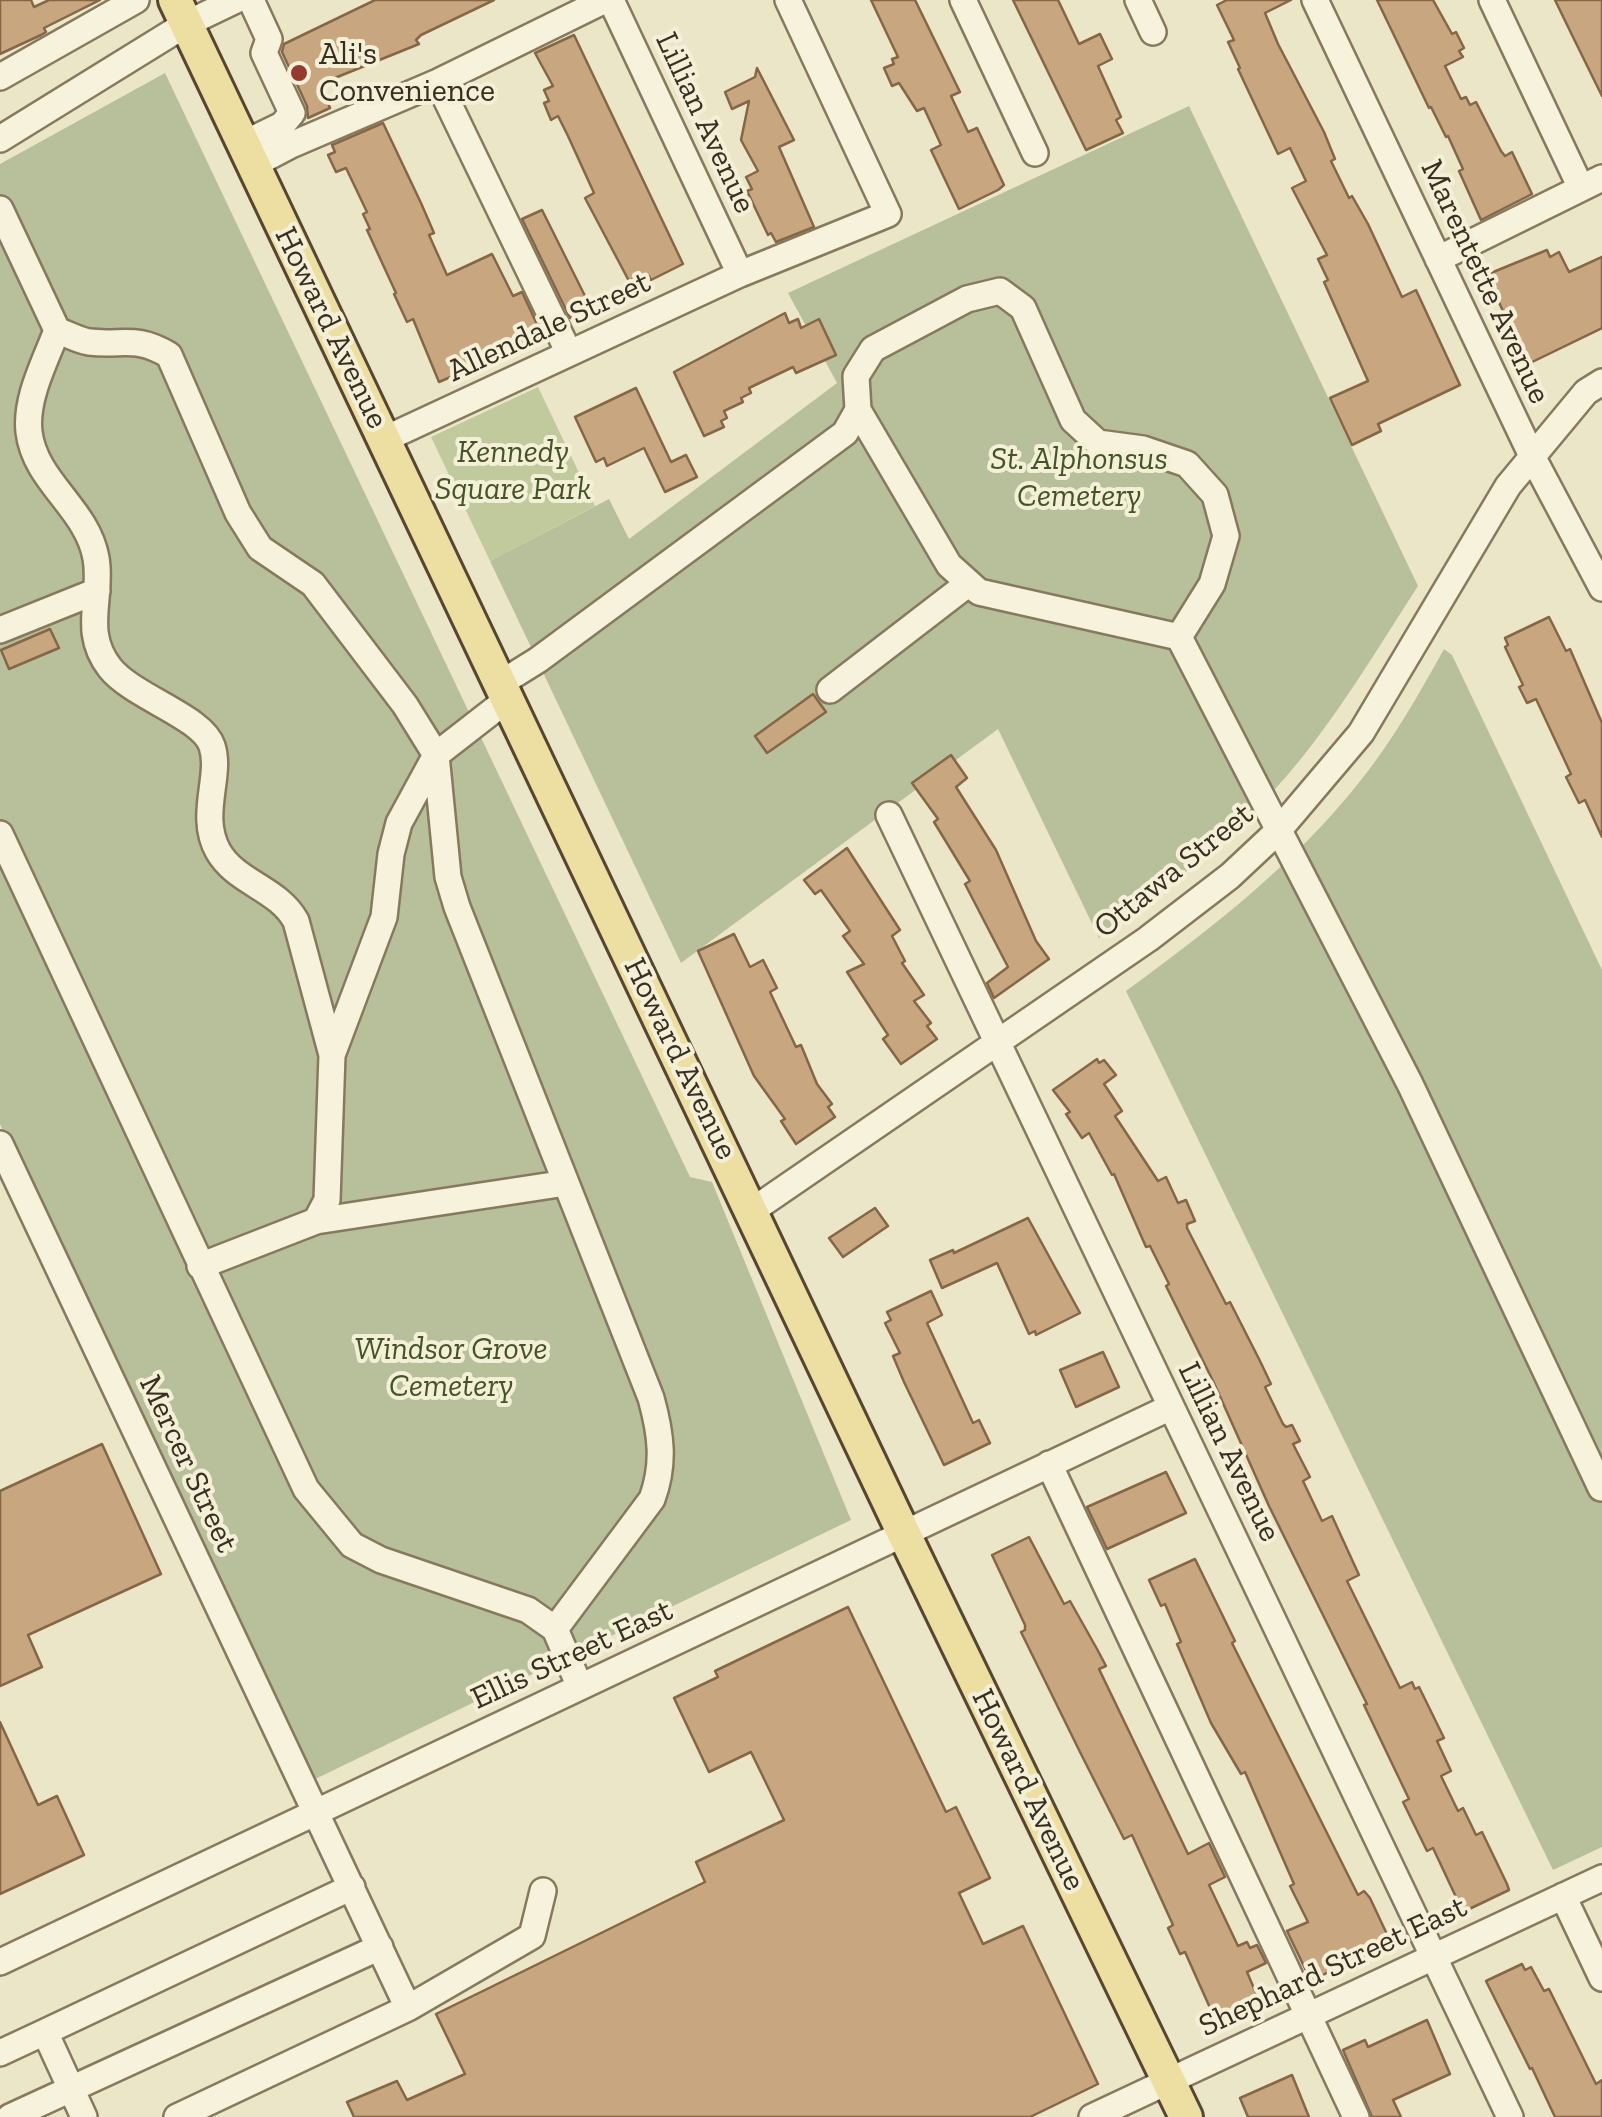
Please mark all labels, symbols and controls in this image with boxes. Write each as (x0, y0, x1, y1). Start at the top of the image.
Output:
street label: Lillian Avenue (646, 27, 764, 219)
place label: Ali's Convenience (319, 36, 495, 111)
marker: Ali's Convenience (288, 62, 310, 84)
street label: Marentette Avenue (1412, 154, 1558, 410)
street label: Howard Avenue (266, 221, 396, 435)
street label: Allendale Street (442, 263, 656, 391)
park label: Kennedy Square Park (435, 434, 591, 509)
park label: St. Alphonsus Cemetery (990, 441, 1168, 516)
street label: Ottawa Street (1087, 795, 1261, 947)
street label: Howard Avenue (615, 952, 745, 1166)
park label: Windsor Grove Cemetery (355, 1331, 547, 1406)
street label: Lillian Avenue (1169, 1356, 1289, 1548)
street label: Mercer Street (130, 1369, 246, 1559)
street label: Ellis Street East (465, 1592, 679, 1718)
street label: Howard Avenue (963, 1683, 1093, 1897)
street label: Shephard Street East (1193, 1888, 1473, 2046)

